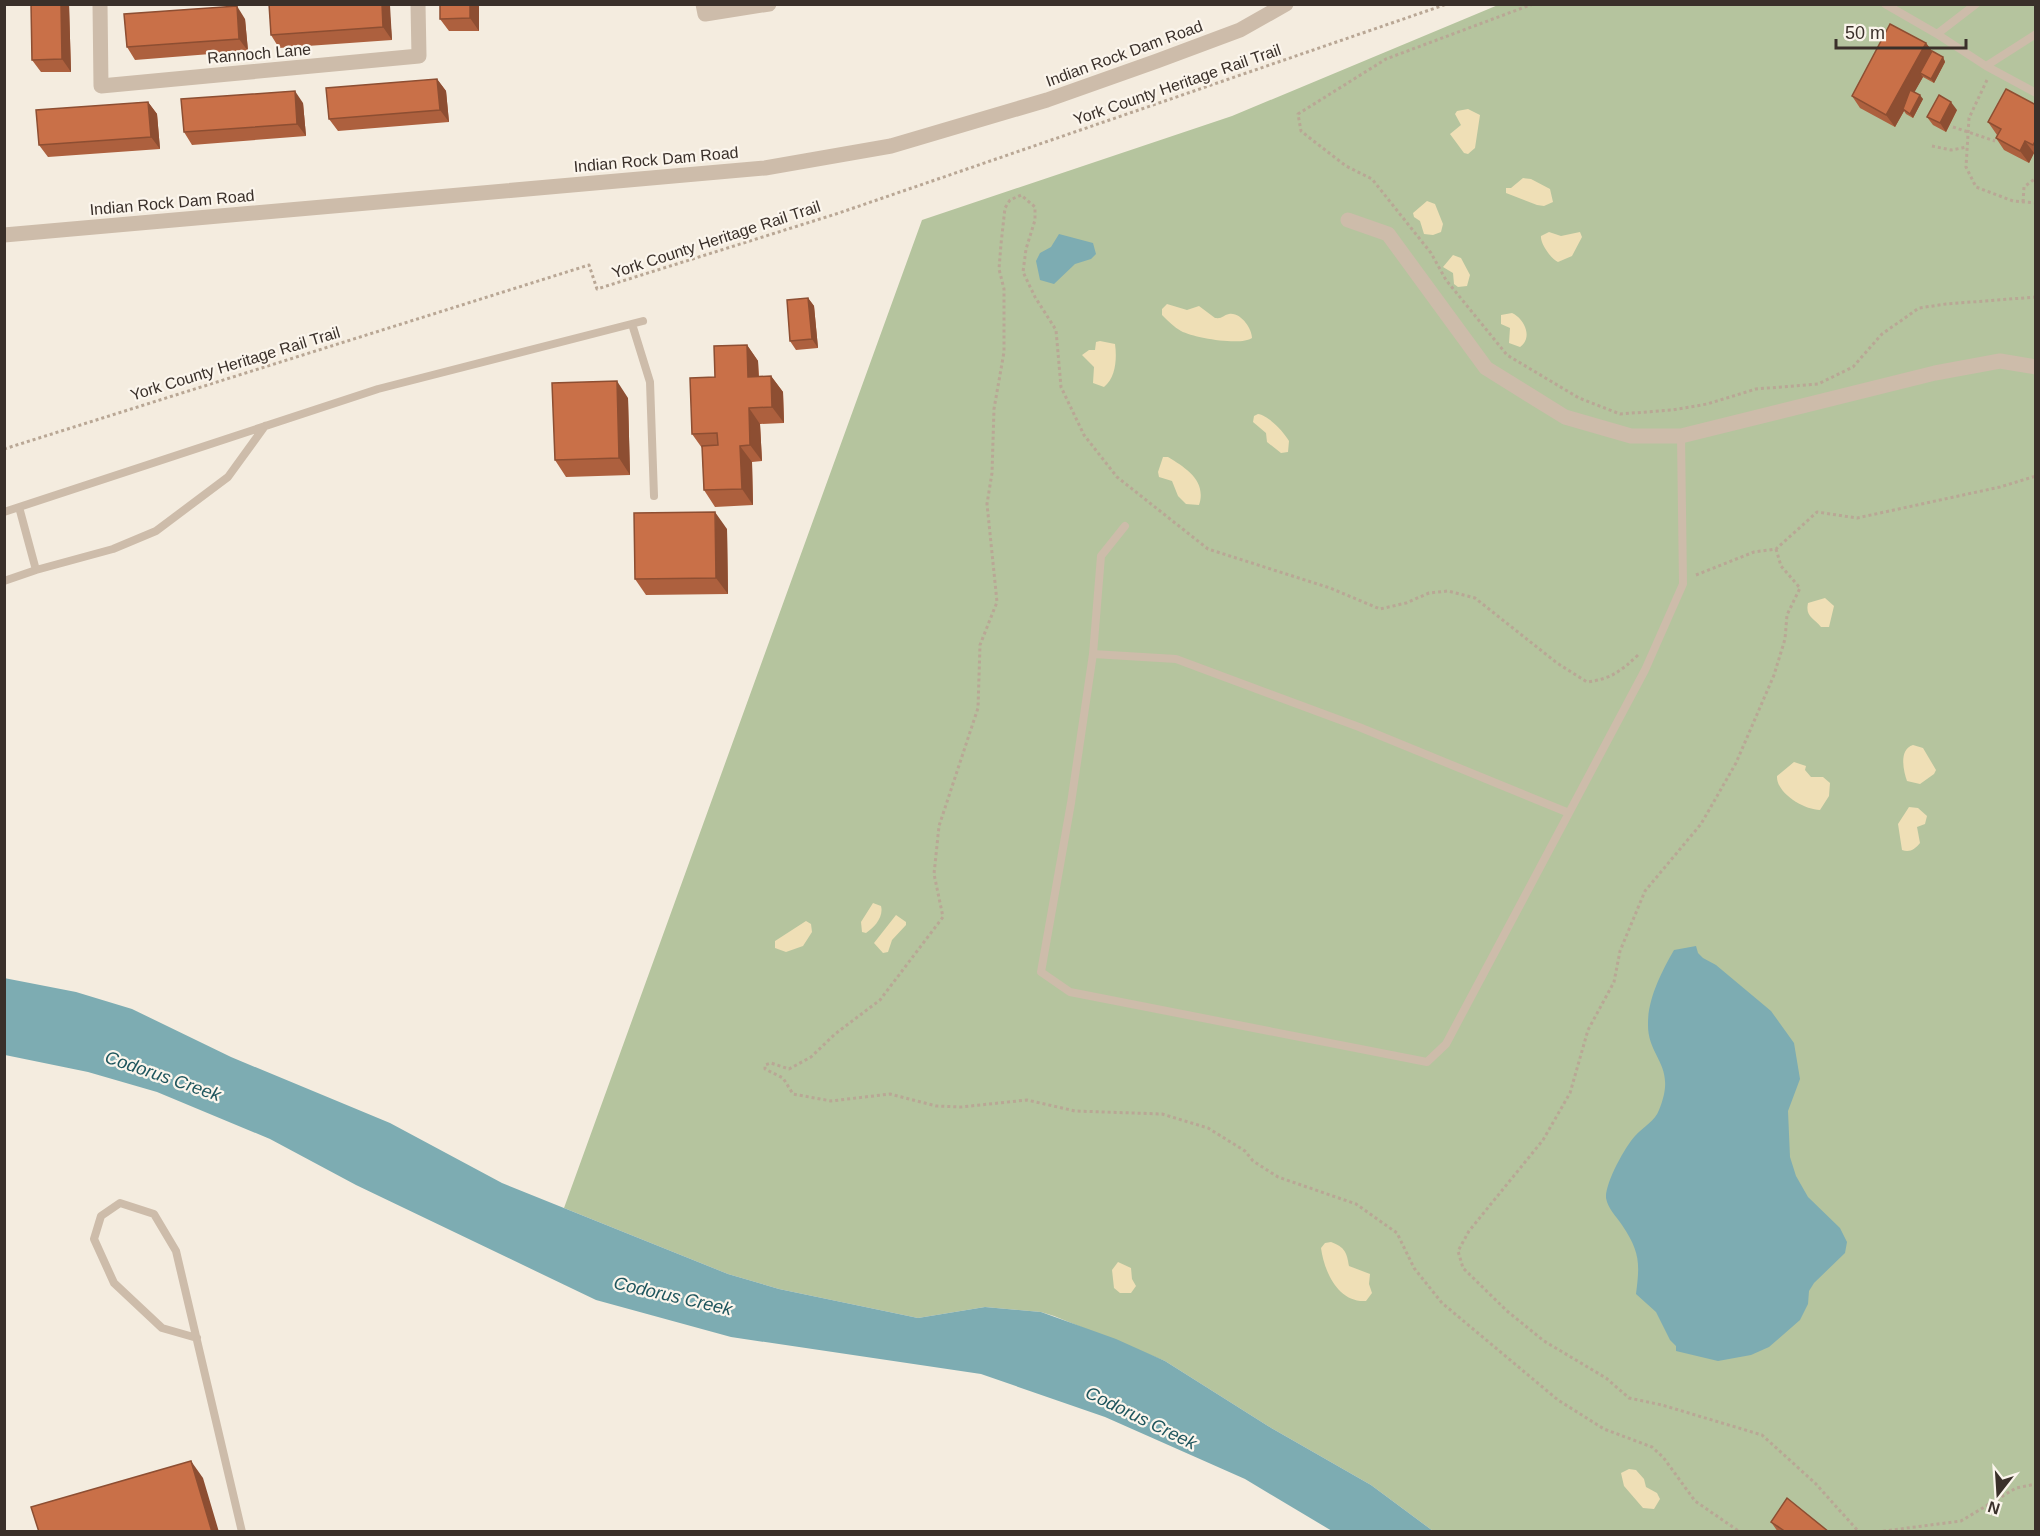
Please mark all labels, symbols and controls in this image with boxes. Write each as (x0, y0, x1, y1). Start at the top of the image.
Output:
scale bar (1836, 12, 1966, 50)
street label: Indian Rock Dam Road (1044, 17, 1205, 90)
text: 50 m (1845, 23, 1885, 43)
street label: Rannoch Lane (206, 40, 312, 67)
street label: York County Heritage Rail Trail (1071, 41, 1283, 128)
street label: Indian Rock Dam Road (573, 144, 739, 175)
street label: Indian Rock Dam Road (89, 187, 255, 218)
street label: York County Heritage Rail Trail (610, 198, 823, 281)
street label: York County Heritage Rail Trail (128, 323, 342, 404)
water label: Codorus Creek (103, 1047, 224, 1105)
water label: Codorus Creek (612, 1273, 735, 1320)
water label: Codorus Creek (1082, 1382, 1201, 1454)
north arrow (1968, 1464, 2028, 1524)
text: N (1986, 1498, 2002, 1518)

